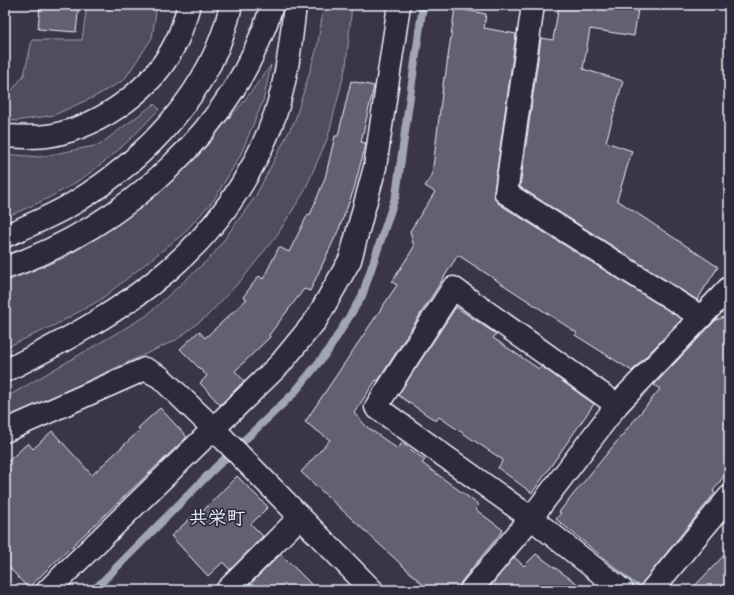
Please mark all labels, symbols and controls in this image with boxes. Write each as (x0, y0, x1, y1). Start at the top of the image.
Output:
district label: 共栄町 (188, 506, 246, 530)

